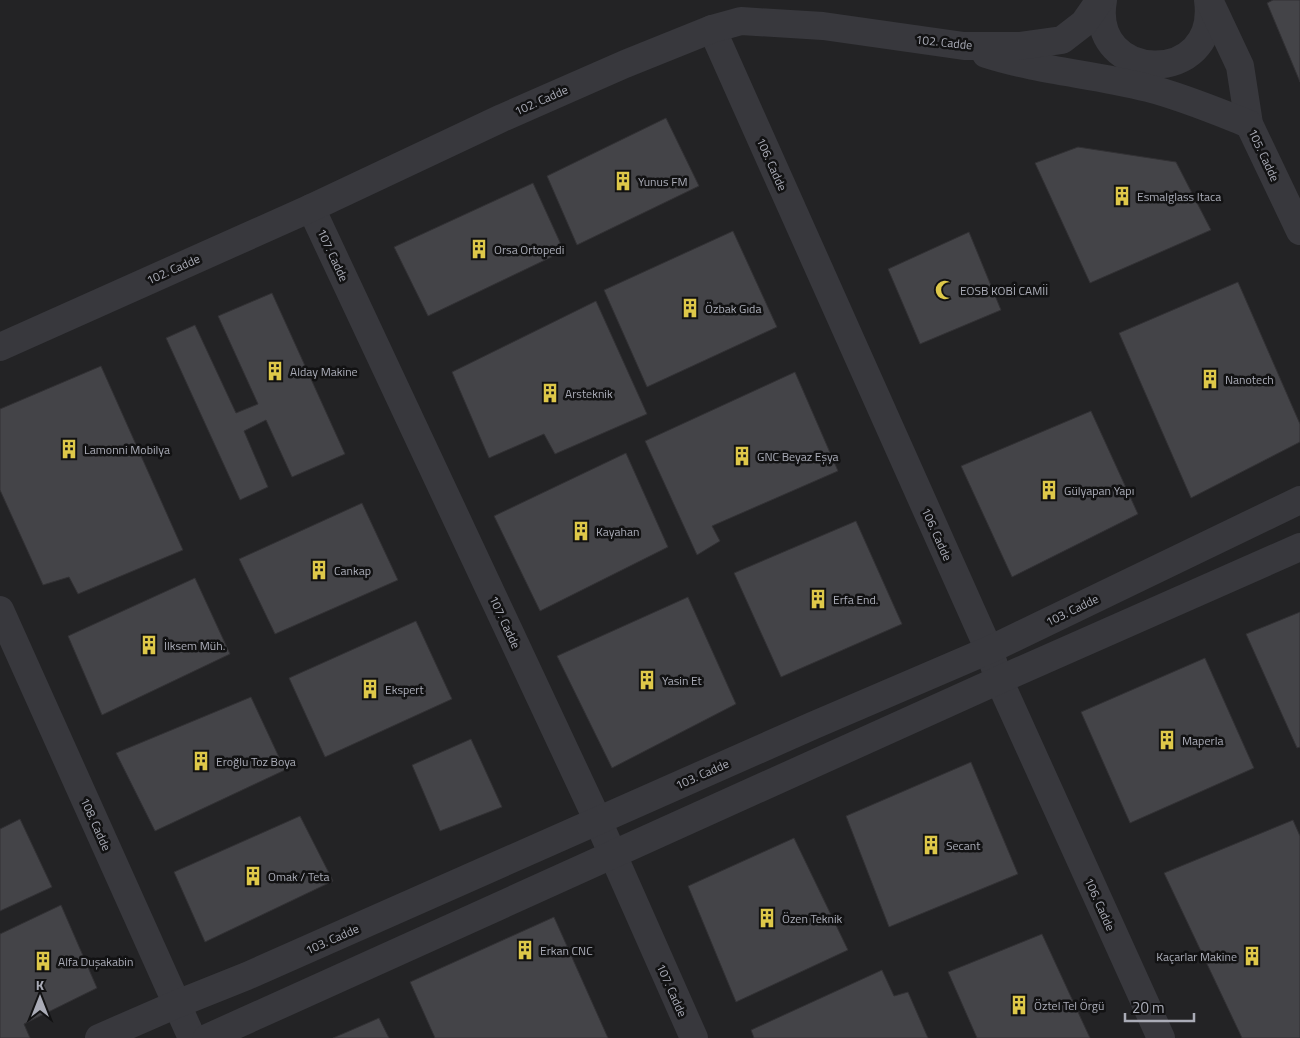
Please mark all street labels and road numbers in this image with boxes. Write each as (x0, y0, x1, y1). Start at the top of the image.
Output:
street label: 102. Cadde (915, 30, 973, 54)
street label: 102. Cadde (511, 80, 571, 120)
street label: 105. Cadde (1243, 125, 1285, 185)
street label: 106. Cadde (752, 134, 792, 194)
street label: 107. Cadde (312, 225, 354, 285)
street label: 102. Cadde (143, 249, 203, 289)
street label: 106. Cadde (917, 504, 957, 564)
street label: 103. Cadde (1042, 589, 1102, 631)
street label: 107. Cadde (484, 592, 526, 652)
street label: 103. Cadde (672, 754, 732, 794)
street label: 108. Cadde (76, 794, 116, 854)
street label: 106. Cadde (1080, 874, 1120, 934)
street label: 103. Cadde (302, 919, 362, 959)
street label: 107. Cadde (652, 960, 692, 1020)

